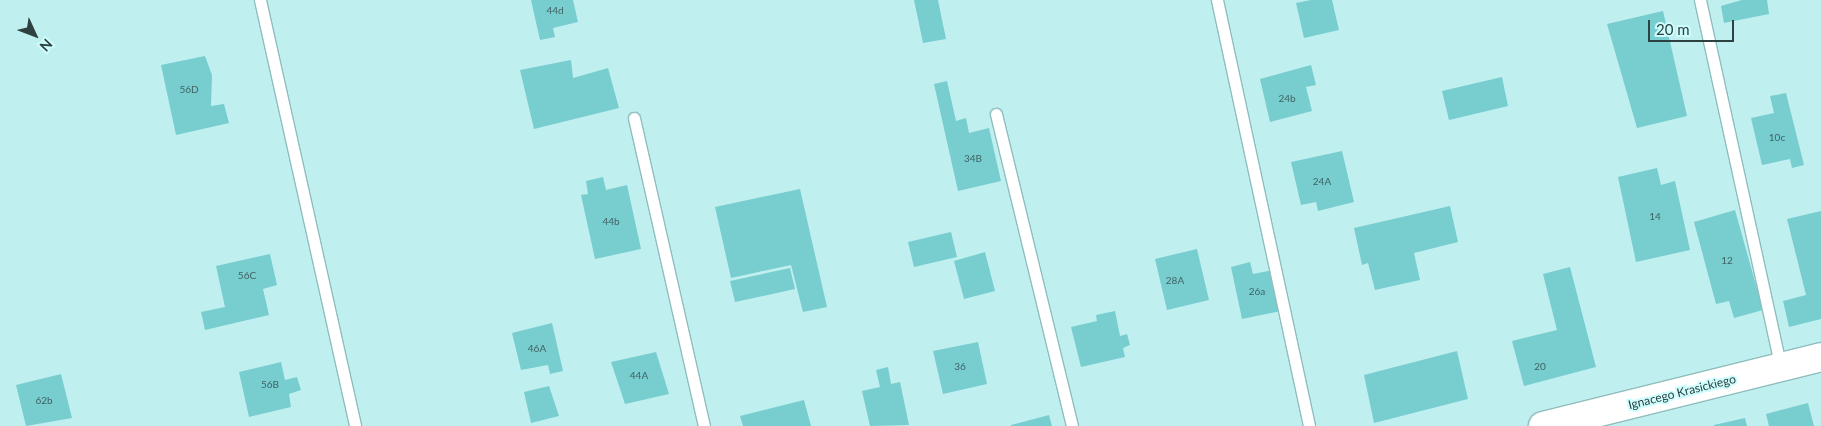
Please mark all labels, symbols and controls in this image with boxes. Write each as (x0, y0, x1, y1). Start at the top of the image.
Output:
house number: 44d (546, 5, 564, 17)
north arrow (10, 10, 60, 60)
scale bar (1651, 10, 1737, 42)
text: 20 m (1656, 20, 1690, 38)
text: N (36, 36, 56, 55)
house number: 56D (179, 84, 199, 96)
house number: 24b (1278, 93, 1296, 105)
house number: 10c (1769, 132, 1785, 144)
house number: 34B (964, 153, 982, 165)
house number: 24A (1313, 176, 1331, 188)
house number: 14 (1649, 211, 1661, 223)
house number: 44b (602, 216, 620, 228)
house number: 12 (1721, 255, 1733, 267)
house number: 56C (238, 270, 256, 282)
house number: 28A (1166, 275, 1184, 287)
house number: 26a (1249, 286, 1265, 298)
house number: 46A (528, 343, 546, 355)
house number: 36 (954, 361, 966, 373)
house number: 20 (1534, 361, 1546, 373)
house number: 44A (630, 370, 648, 382)
street label: Ignacego Krasickiego (1627, 372, 1737, 412)
house number: 56B (261, 379, 279, 391)
house number: 62b (35, 395, 53, 407)

